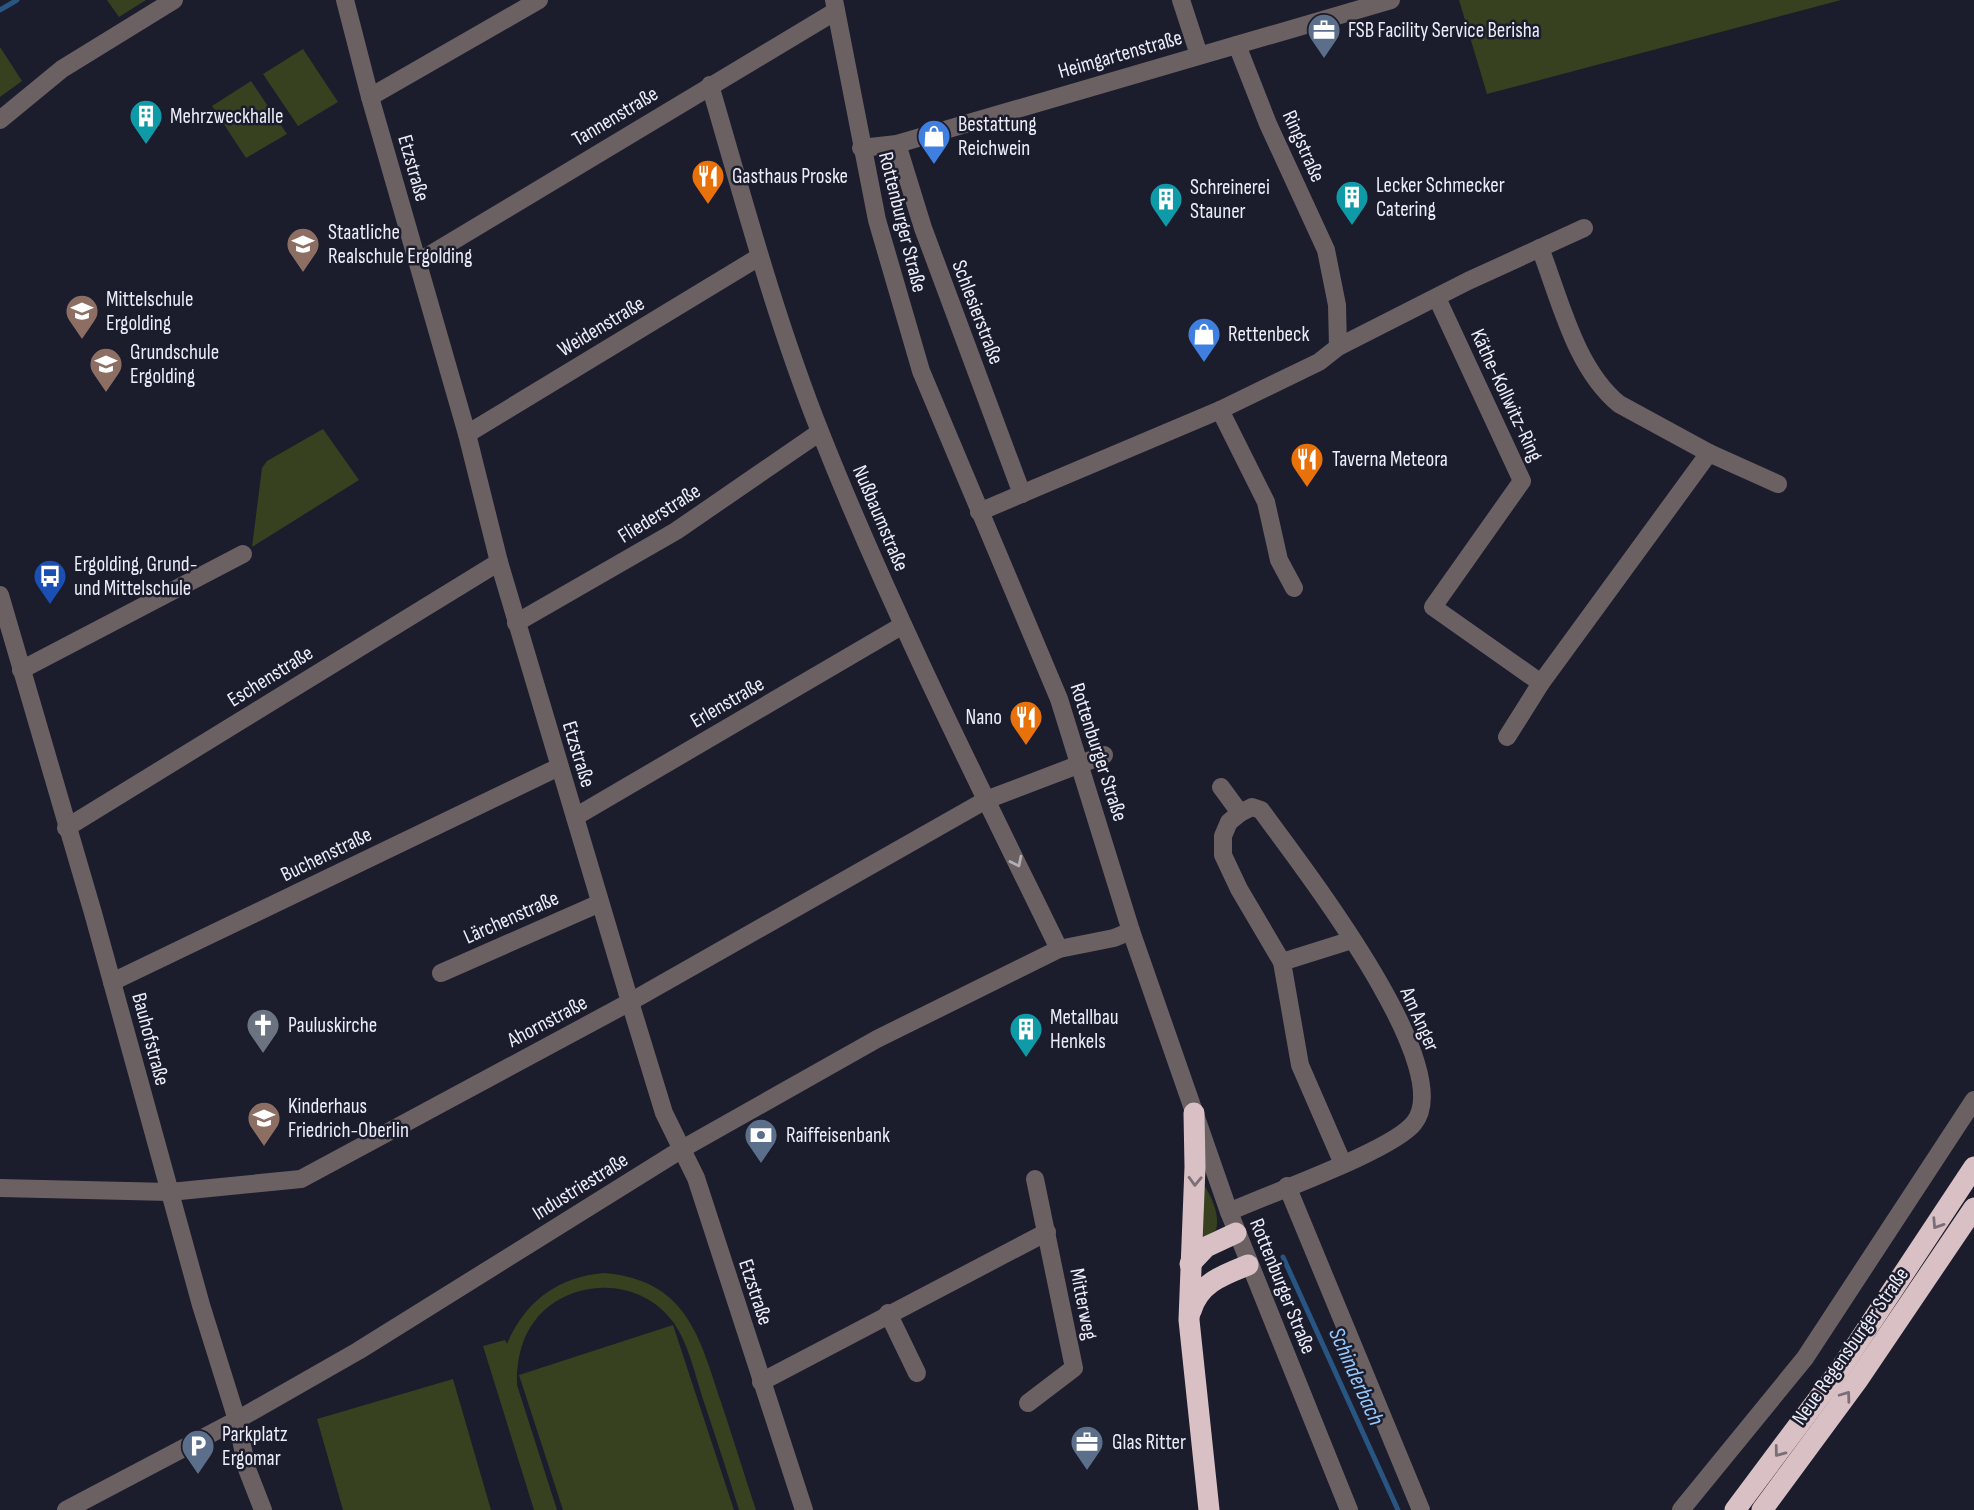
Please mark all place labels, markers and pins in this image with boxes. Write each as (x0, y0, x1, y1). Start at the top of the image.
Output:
office icon: FSB Facility Service Berisha (1305, 11, 1343, 60)
place label: FSB Facility Service Berisha (1348, 18, 1540, 43)
building icon: Mehrzweckhalle (127, 97, 165, 146)
place label: Mehrzweckhalle (170, 104, 283, 129)
place label: Bestattung Reichwein (958, 112, 1037, 161)
shop icon: Bestattung Reichwein (915, 117, 953, 166)
restaurant icon: Gasthaus Proske (689, 157, 727, 206)
place label: Gasthaus Proske (732, 164, 848, 189)
place label: Lecker Schmecker Catering (1376, 173, 1505, 222)
place label: Schreinerei Stauner (1190, 175, 1270, 224)
building icon: Lecker Schmecker Catering (1333, 178, 1371, 227)
building icon: Schreinerei Stauner (1147, 180, 1185, 229)
place label: Staatliche Realschule Ergolding (328, 220, 472, 269)
school or university icon: Staatliche Realschule Ergolding (284, 225, 322, 274)
place label: Mittelschule Ergolding (106, 287, 193, 336)
school or university icon: Mittelschule Ergolding (63, 292, 101, 341)
shop icon: Rettenbeck (1185, 315, 1223, 364)
place label: Rettenbeck (1228, 322, 1309, 347)
place label: Grundschule Ergolding (130, 340, 219, 389)
school or university icon: Grundschule Ergolding (87, 345, 125, 394)
restaurant icon: Taverna Meteora (1288, 440, 1326, 489)
place label: Taverna Meteora (1332, 447, 1448, 472)
place label: Ergolding, Grund- und Mittelschule (74, 552, 197, 601)
bus stop icon: Ergolding, Grund- und Mittelschule (31, 557, 69, 606)
restaurant icon: Nano (1007, 698, 1045, 747)
place label: Nano (966, 705, 1002, 730)
place label: Metallbau Henkels (1050, 1005, 1119, 1054)
church icon: Pauluskirche (244, 1006, 282, 1055)
building icon: Metallbau Henkels (1007, 1010, 1045, 1059)
place label: Pauluskirche (288, 1013, 377, 1038)
place label: Kinderhaus Friedrich-Oberlin (288, 1094, 409, 1143)
school or university icon: Kinderhaus Friedrich-Oberlin (245, 1099, 283, 1148)
bank icon: Raiffeisenbank (742, 1116, 780, 1165)
place label: Raiffeisenbank (786, 1123, 890, 1148)
place label: Parkplatz Ergomar (222, 1422, 288, 1471)
office icon: Glas Ritter (1068, 1423, 1106, 1472)
parking icon: Parkplatz Ergomar (179, 1427, 217, 1476)
place label: Glas Ritter (1112, 1430, 1186, 1455)

